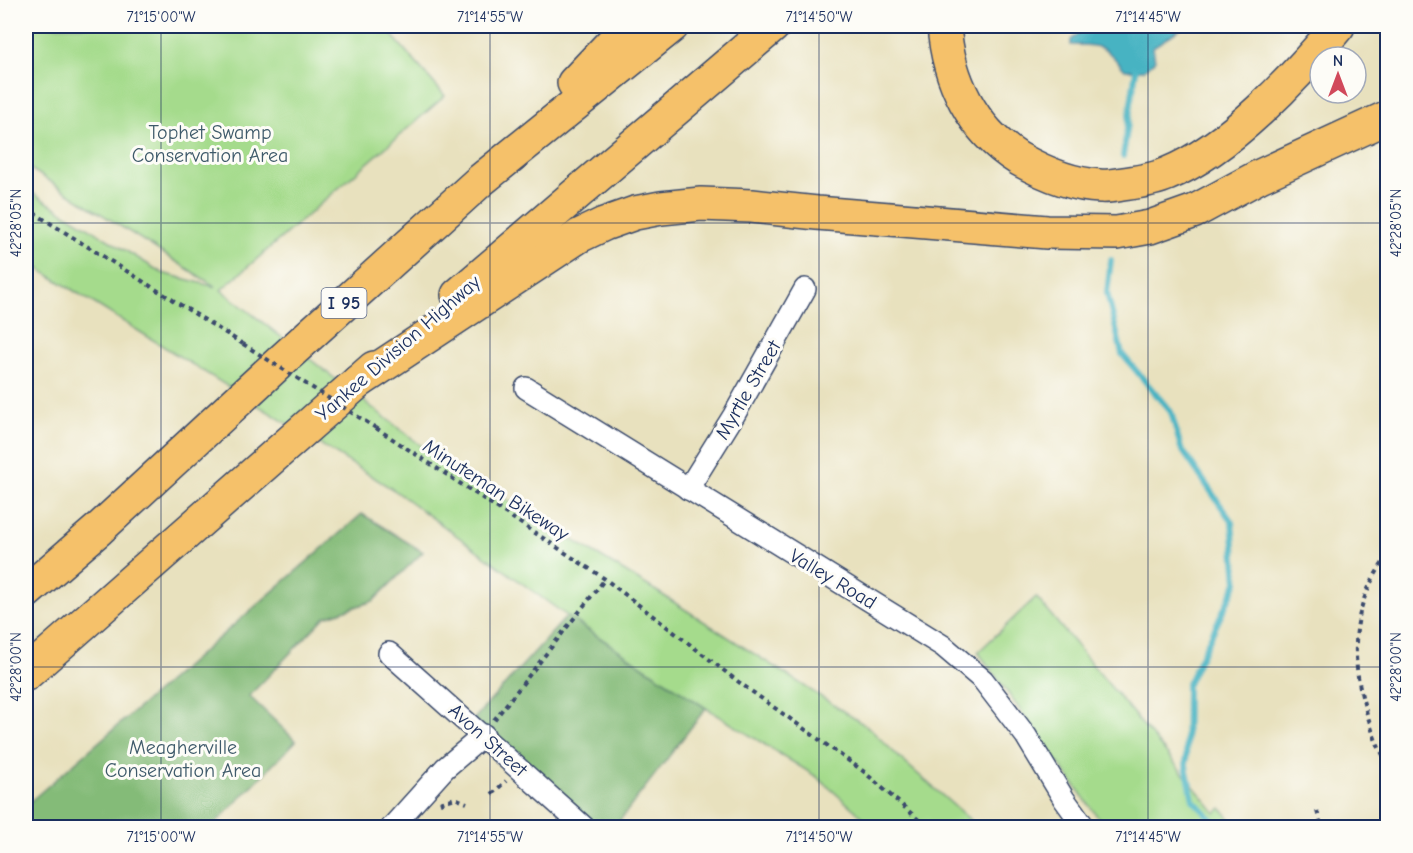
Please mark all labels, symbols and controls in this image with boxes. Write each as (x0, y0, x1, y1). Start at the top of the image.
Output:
text: 71°15'00"W (126, 8, 196, 26)
text: 71°14'55"W (457, 8, 523, 26)
text: 71°14'50"W (785, 8, 853, 26)
text: 71°14'45"W (1115, 8, 1181, 26)
north arrow (1308, 45, 1368, 105)
text: N (1333, 52, 1343, 70)
park label: Tophet Swamp Conservation Area (132, 121, 288, 167)
text: 42°28'05"N (7, 189, 25, 257)
text: 42°28'05"N (1387, 189, 1405, 257)
street label: Yankee Division Highway (311, 270, 485, 426)
road number: I 95 (322, 288, 366, 318)
street label: Myrtle Street (710, 335, 786, 444)
street label: Minuteman Bikeway (419, 434, 573, 546)
street label: Valley Road (785, 544, 881, 614)
text: 42°28'00"N (7, 632, 25, 702)
text: 42°28'00"N (1387, 632, 1405, 702)
street label: Avon Street (444, 699, 533, 782)
park label: Meagherville Conservation Area (105, 736, 261, 782)
text: 71°15'00"W (126, 828, 196, 846)
text: 71°14'55"W (457, 828, 523, 846)
text: 71°14'50"W (785, 828, 853, 846)
text: 71°14'45"W (1115, 828, 1181, 846)

